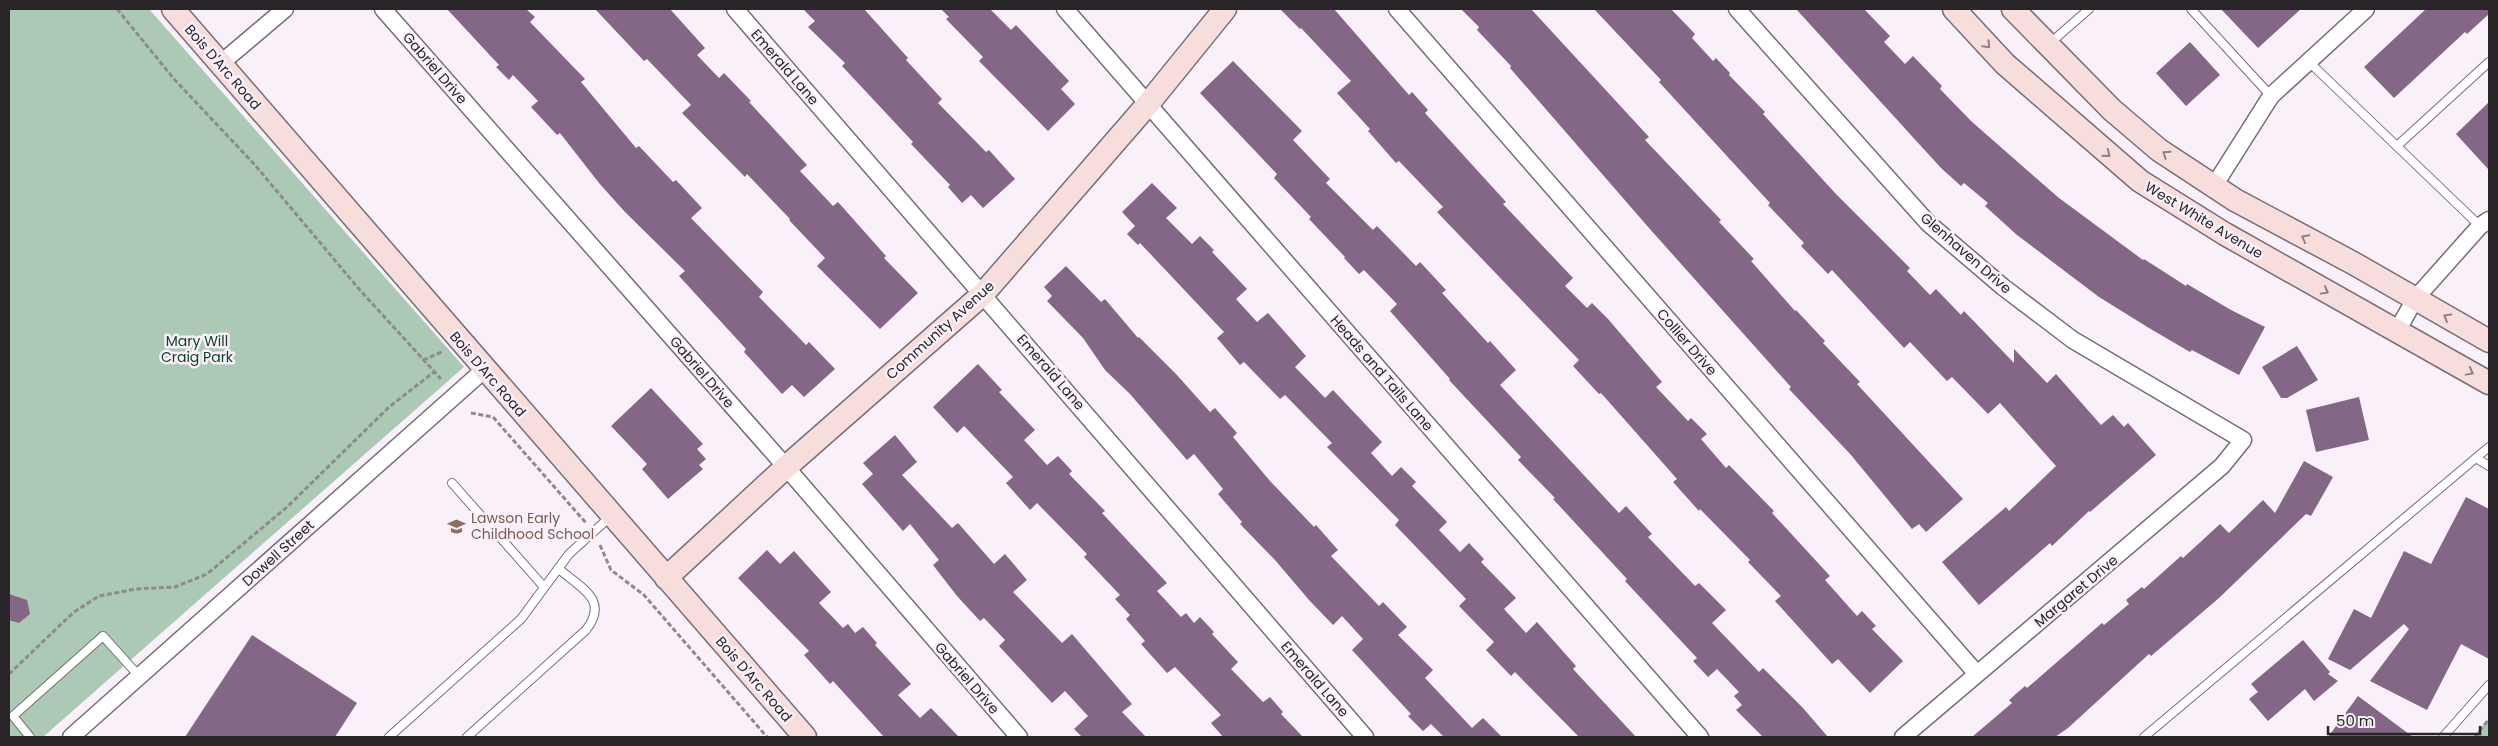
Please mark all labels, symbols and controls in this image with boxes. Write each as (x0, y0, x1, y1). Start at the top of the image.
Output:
street label: Bois D'Arc Road (180, 20, 266, 114)
street label: Emerald Lane (746, 25, 824, 110)
street label: Gabriel Drive (398, 28, 472, 109)
one-way arrow (1981, 39, 1990, 48)
one-way arrow (2101, 148, 2110, 156)
one-way arrow (2162, 151, 2171, 160)
street label: West White Avenue (2141, 177, 2267, 263)
street label: Glenhaven Drive (1916, 208, 2016, 298)
one-way arrow (2301, 234, 2310, 244)
street label: Community Avenue (882, 276, 999, 384)
one-way arrow (2319, 284, 2328, 294)
street label: Collier Drive (1652, 304, 1722, 380)
street label: Heads and Tails Lane (1326, 311, 1438, 436)
one-way arrow (2443, 313, 2452, 323)
street label: Bois D'Arc Road (445, 327, 531, 421)
street label: Emerald Lane (1012, 330, 1090, 415)
park label: Mary Will Craig Park (161, 331, 234, 367)
street label: Gabriel Drive (665, 332, 739, 413)
one-way arrow (2464, 366, 2473, 376)
place label: Lawson Early Childhood School (471, 508, 594, 544)
street label: Dowell Street (238, 515, 318, 591)
school or university icon: Lawson Early Childhood School (447, 516, 467, 536)
street label: Margaret Drive (2030, 550, 2122, 632)
street label: Bois D'Arc Road (711, 632, 797, 726)
street label: Emerald Lane (1276, 637, 1354, 722)
street label: Gabriel Drive (930, 638, 1004, 719)
scale bar (2328, 704, 2480, 736)
text: 50 m (2336, 710, 2374, 731)

